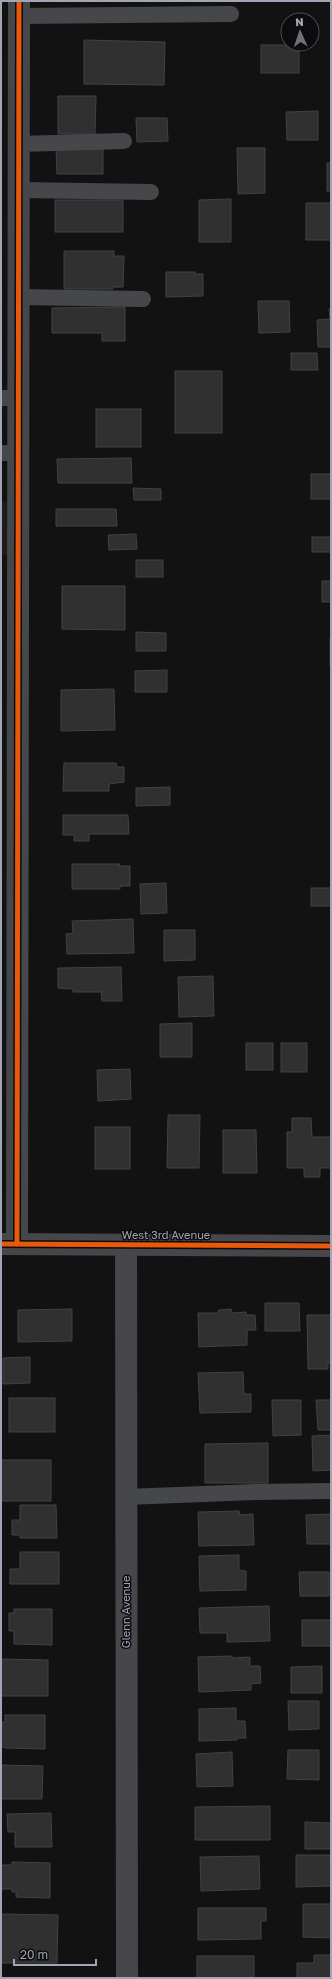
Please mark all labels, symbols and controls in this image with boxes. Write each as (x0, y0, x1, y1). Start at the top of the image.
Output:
north arrow (280, 12, 320, 52)
text: N (295, 15, 304, 28)
street label: West 3rd Avenue (122, 1228, 210, 1241)
street label: Glenn Avenue (119, 1576, 132, 1648)
scale bar (14, 1941, 96, 1967)
text: 20 m (20, 1947, 48, 1962)

